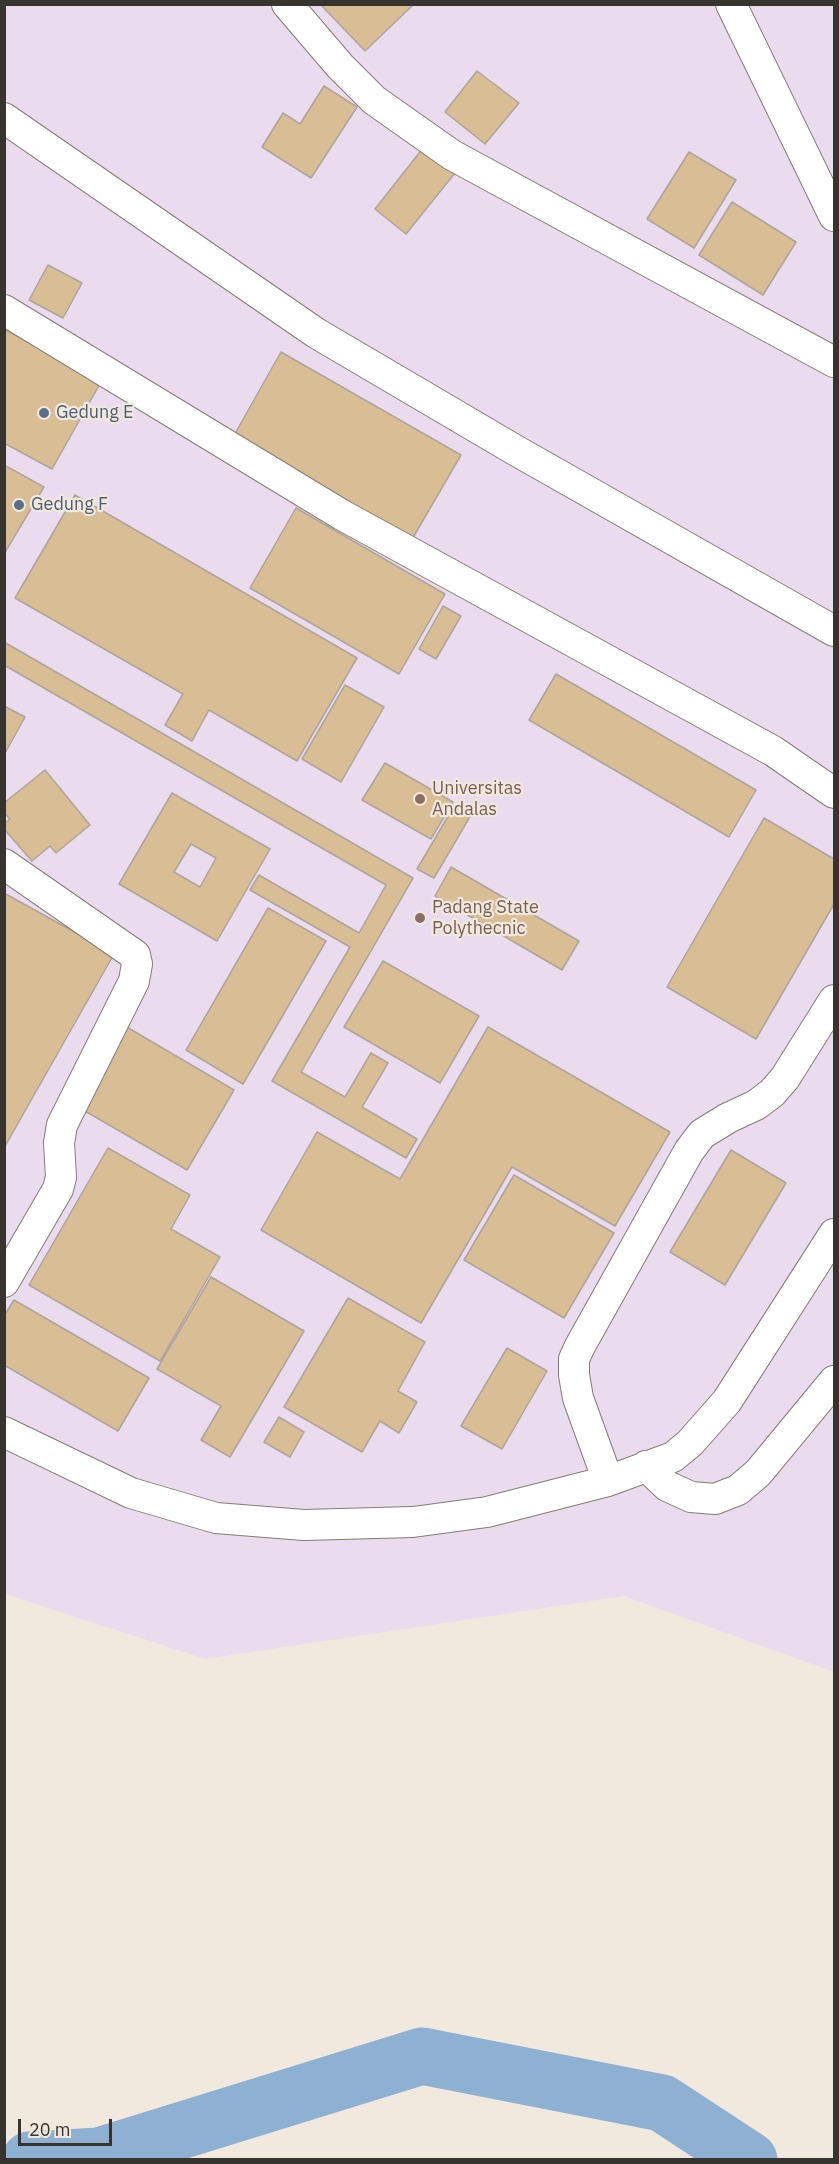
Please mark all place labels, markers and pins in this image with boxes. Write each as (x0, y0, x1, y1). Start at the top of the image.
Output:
place label: Gedung E (56, 402, 134, 424)
marker: Gedung E (37, 406, 51, 420)
place label: Gedung F (31, 494, 108, 516)
marker: Gedung F (12, 498, 26, 512)
place label: Universitas Andalas (432, 778, 522, 820)
marker: Universitas Andalas (413, 792, 427, 806)
place label: Padang State Polythecnic (432, 897, 539, 940)
marker: Padang State Polythecnic (413, 911, 427, 925)

